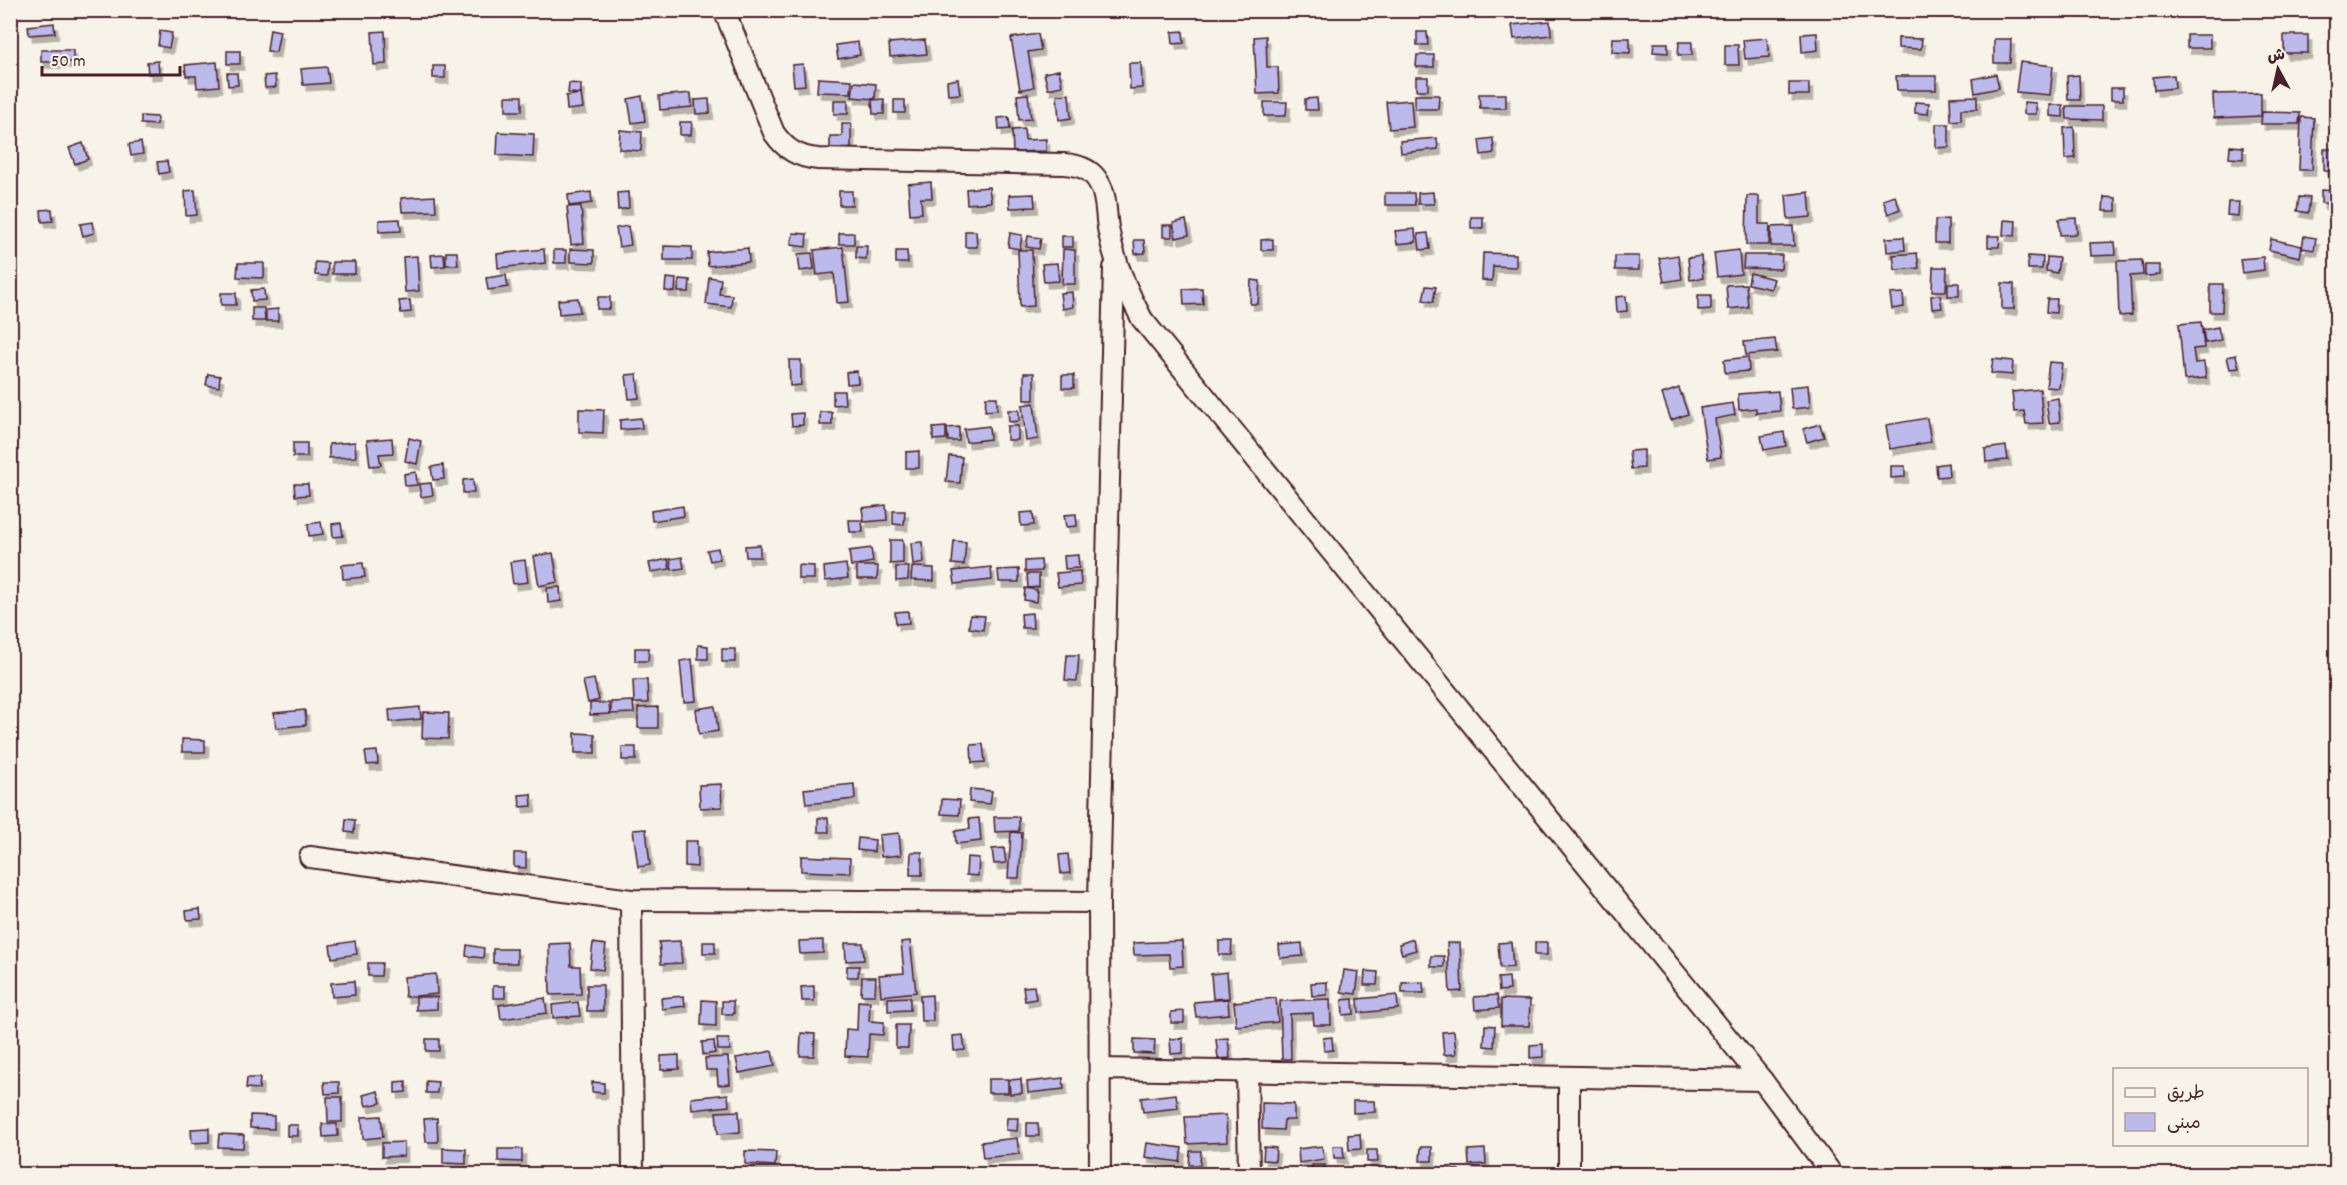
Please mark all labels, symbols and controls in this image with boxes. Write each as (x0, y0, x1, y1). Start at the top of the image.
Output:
scale bar (42, 39, 180, 77)
north arrow (2248, 39, 2308, 99)
text: ش (2266, 44, 2287, 69)
text: 50 m (51, 50, 86, 75)
legend (2113, 1068, 2308, 1146)
text: طريق (2167, 1082, 2205, 1107)
text: مبنى (2167, 1112, 2201, 1137)

